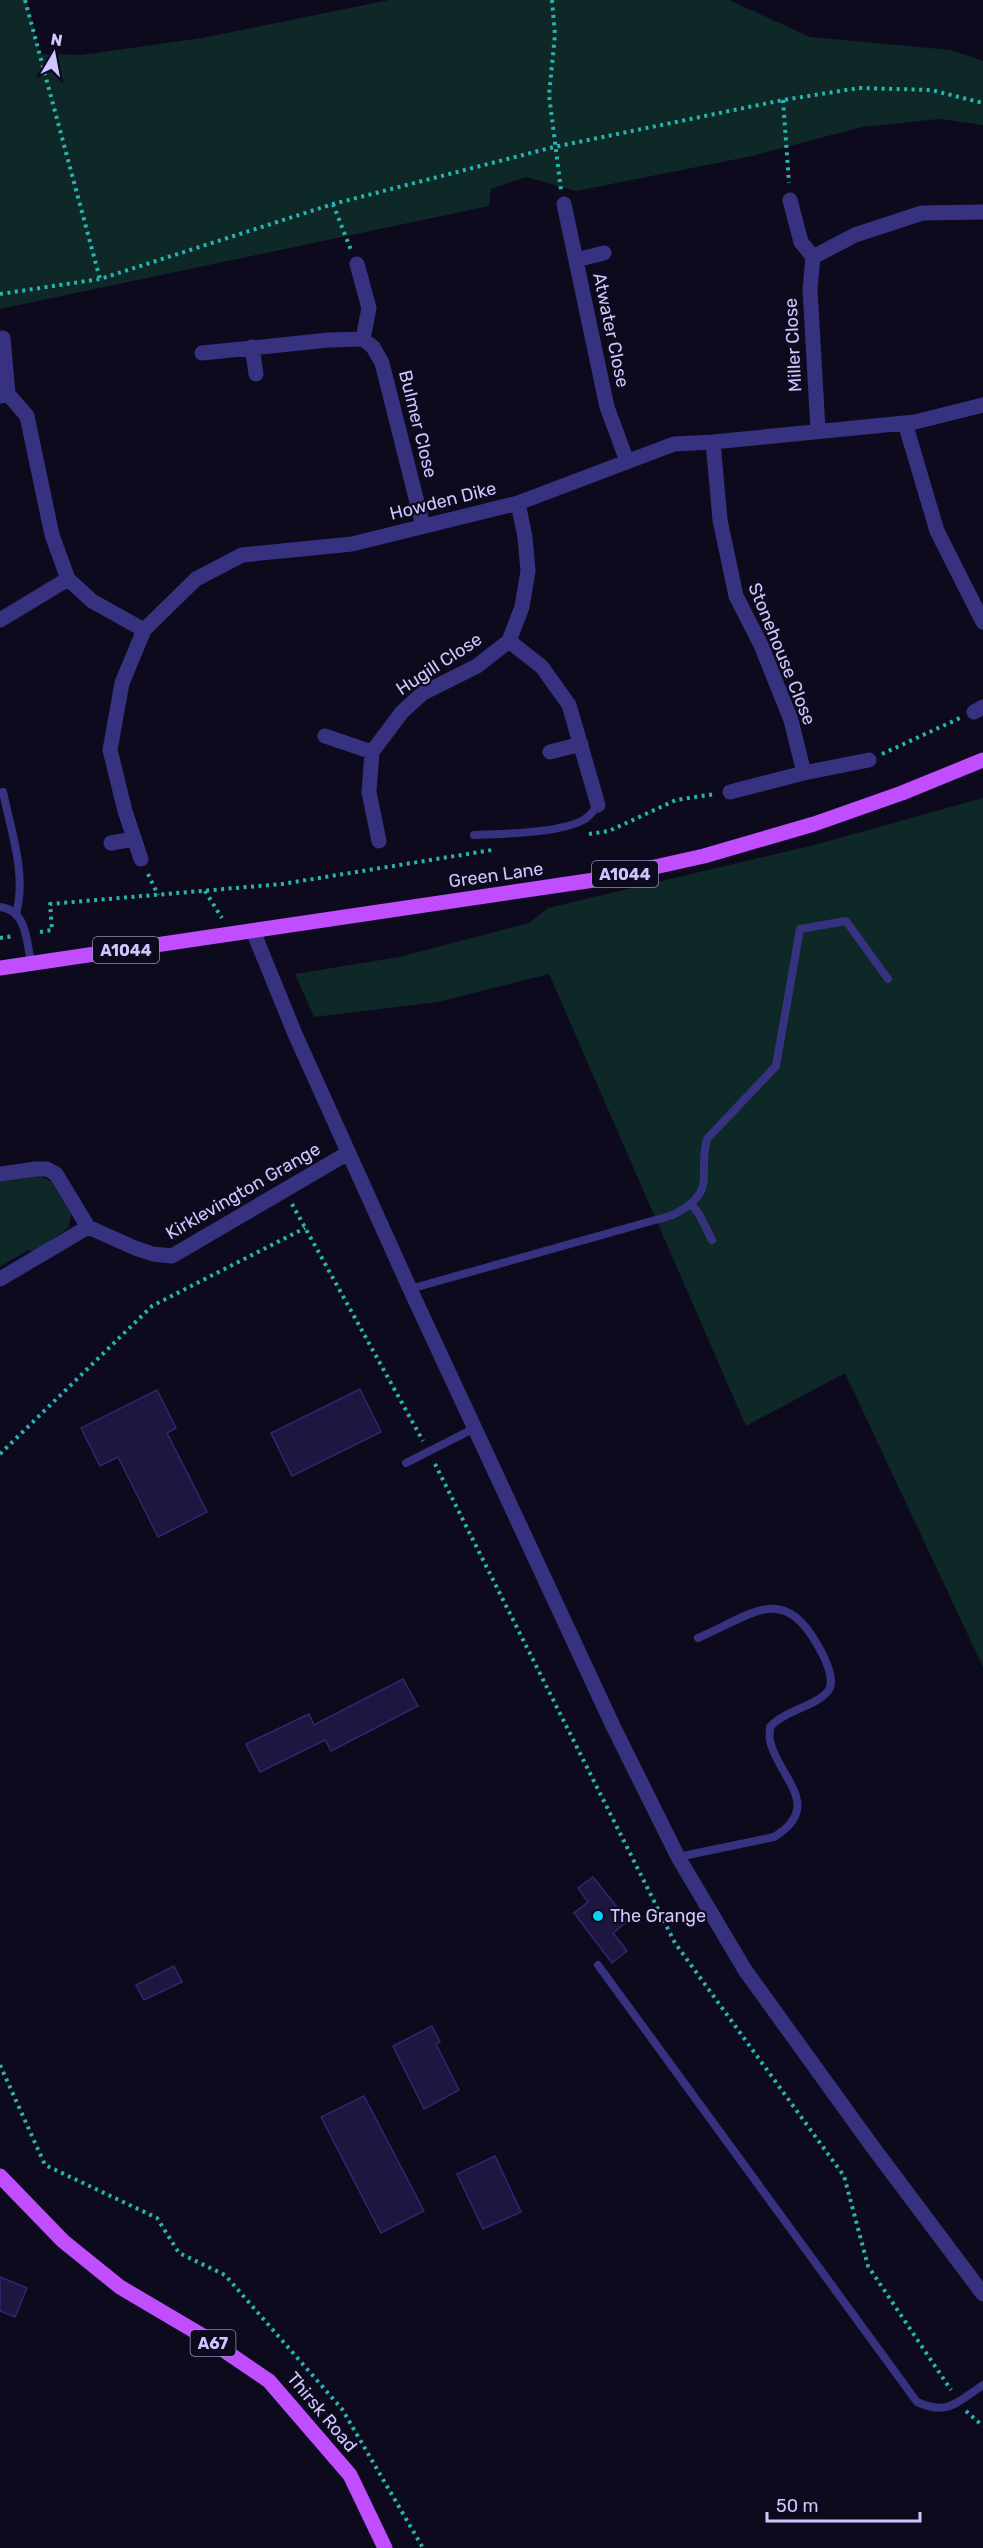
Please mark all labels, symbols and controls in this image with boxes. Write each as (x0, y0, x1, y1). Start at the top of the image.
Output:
north arrow (24, 24, 84, 84)
text: N (49, 29, 64, 50)
street label: Atwater Close (588, 271, 634, 389)
street label: Miller Close (780, 297, 806, 393)
street label: Bulmer Close (394, 368, 442, 480)
street label: Howden Dike (387, 477, 499, 525)
street label: Stonehouse Close (743, 580, 821, 728)
street label: Hugill Close (392, 628, 486, 700)
street label: Green Lane (447, 857, 545, 893)
road number: A1044 (592, 861, 658, 887)
road number: A1044 (93, 937, 159, 963)
street label: Kirklevington Grange (162, 1138, 324, 1244)
place label: The Grange (610, 1905, 706, 1927)
marker: The Grange (591, 1909, 605, 1923)
road number: A67 (190, 2330, 236, 2356)
street label: Thirsk Road (282, 2368, 362, 2456)
scale bar (767, 2485, 920, 2523)
text: 50 m (776, 2495, 819, 2517)

